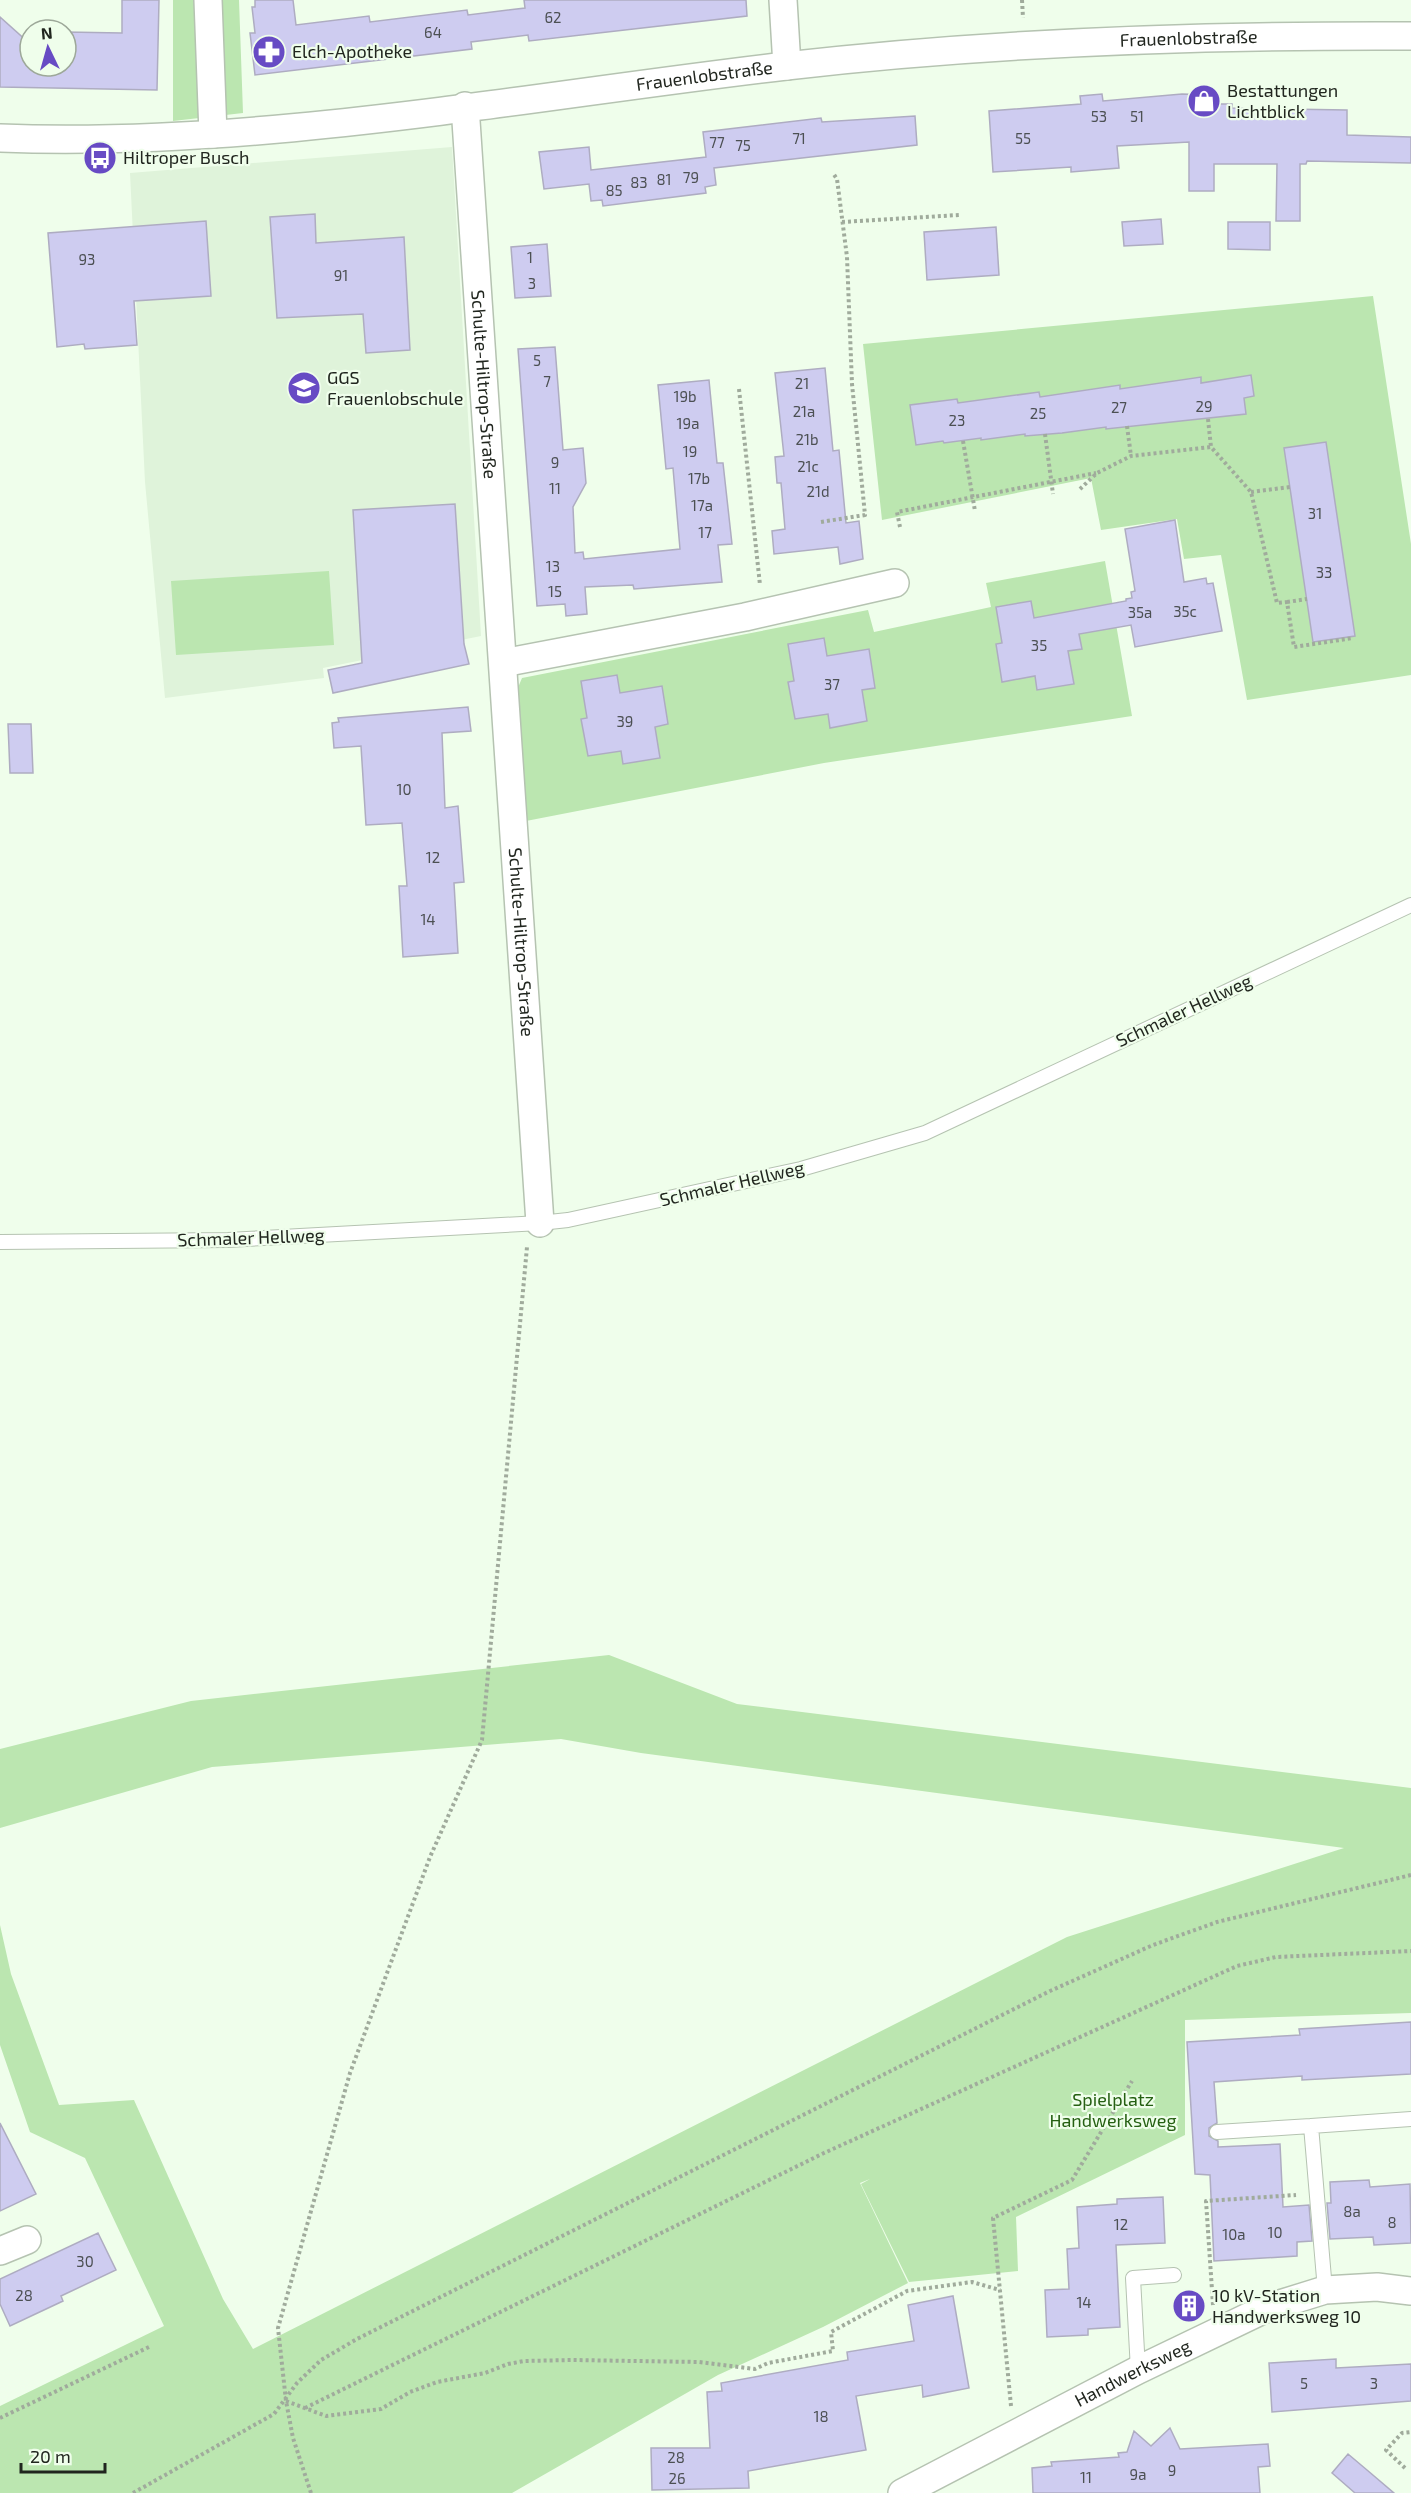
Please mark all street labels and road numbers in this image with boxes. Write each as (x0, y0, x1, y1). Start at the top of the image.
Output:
street label: Frauenlobstraße (1119, 25, 1258, 51)
street label: Frauenlobstraße (635, 56, 774, 95)
street label: Schulte-Hiltrop-Straße (467, 289, 502, 480)
street label: Schulte-Hiltrop-Straße (505, 847, 539, 1037)
street label: Schmaler Hellweg (1112, 969, 1255, 1051)
street label: Schmaler Hellweg (657, 1156, 806, 1210)
street label: Schmaler Hellweg (177, 1223, 325, 1251)
street label: Handwerksweg (1071, 2334, 1194, 2411)

